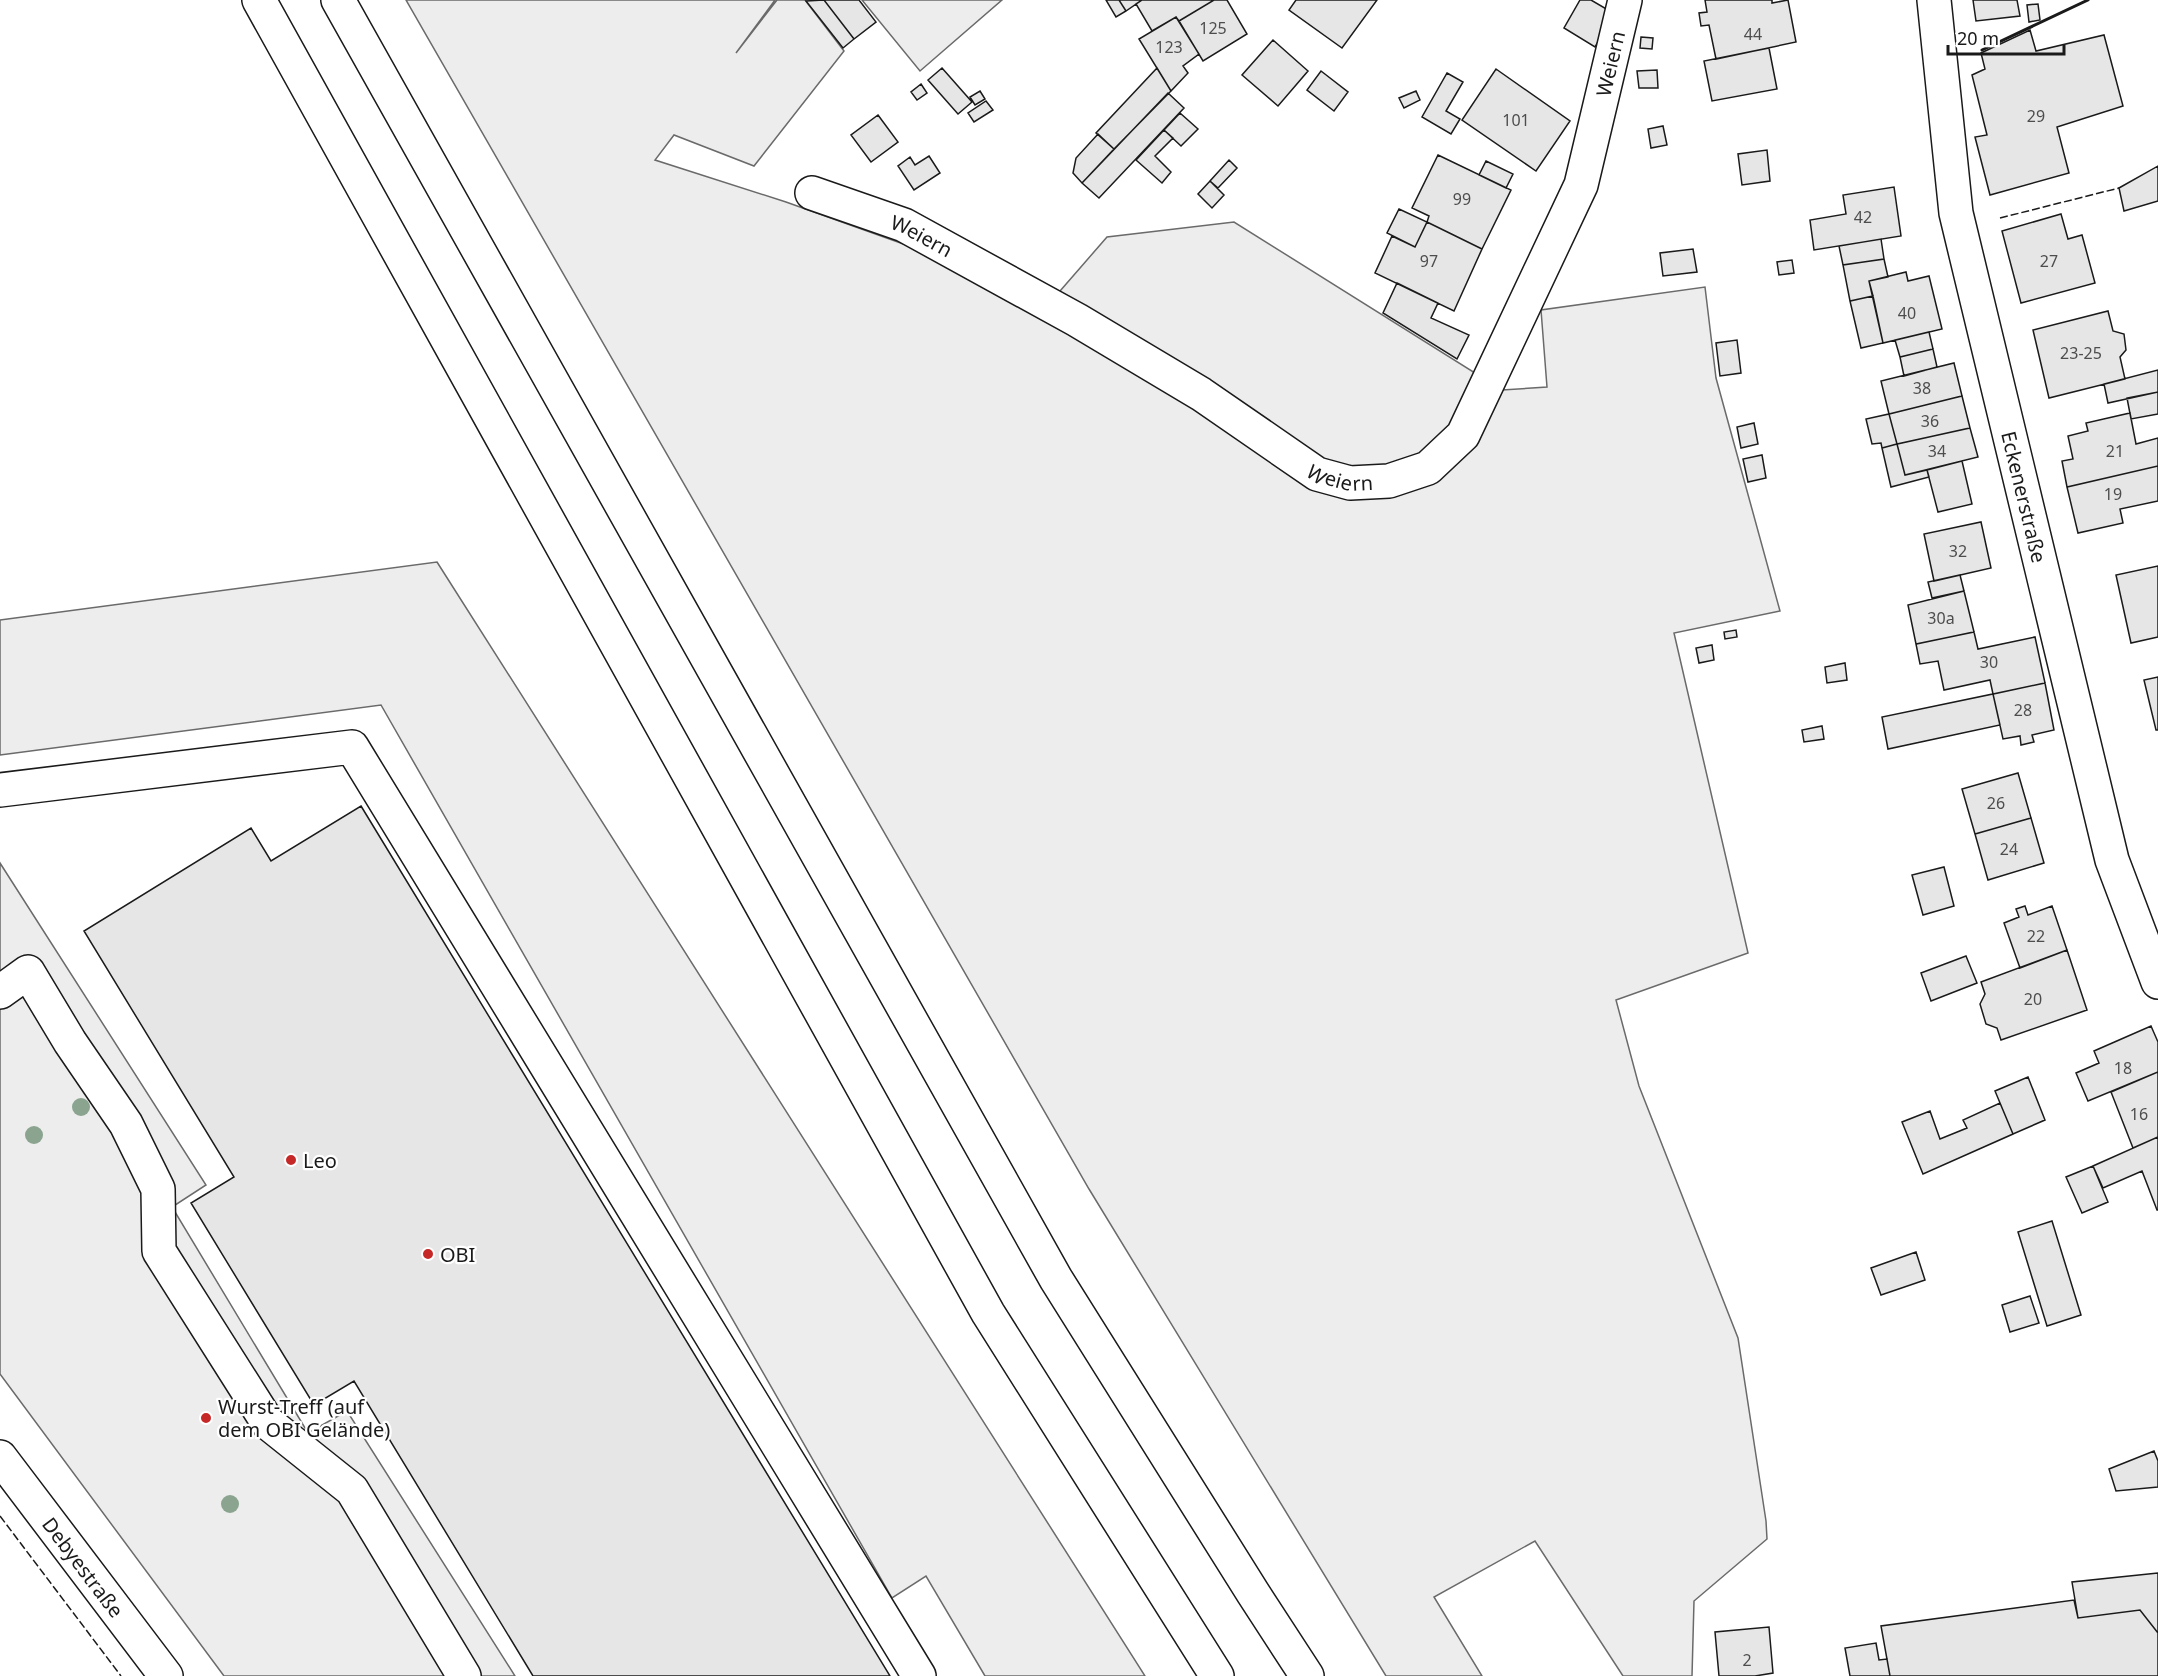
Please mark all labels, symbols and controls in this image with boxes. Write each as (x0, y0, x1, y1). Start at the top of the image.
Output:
house number: 125 (1199, 17, 1227, 39)
scale bar (1948, 18, 2064, 56)
house number: 44 (1744, 23, 1762, 45)
text: 20 m (1957, 26, 1999, 50)
street label: Weiern (1589, 28, 1631, 99)
house number: 123 (1155, 36, 1183, 58)
house number: 29 (2027, 105, 2045, 127)
house number: 101 (1502, 109, 1530, 131)
house number: 99 (1453, 188, 1471, 210)
house number: 42 (1854, 206, 1872, 228)
street label: Weiern (888, 208, 958, 263)
house number: 97 (1420, 250, 1438, 272)
house number: 27 (2040, 250, 2058, 272)
house number: 40 (1898, 302, 1916, 324)
house number: 23-25 (2060, 342, 2102, 364)
house number: 38 (1913, 377, 1931, 399)
house number: 36 (1921, 410, 1939, 432)
street label: Eckenerstraße (1996, 428, 2053, 565)
house number: 34 (1928, 440, 1946, 462)
house number: 21 (2106, 440, 2124, 462)
street label: Weiern (1302, 458, 1374, 497)
house number: 19 (2104, 483, 2122, 505)
house number: 32 (1949, 540, 1967, 562)
house number: 30a (1927, 607, 1955, 629)
house number: 30 (1980, 651, 1998, 673)
house number: 28 (2014, 699, 2032, 721)
house number: 26 (1987, 792, 2005, 814)
house number: 24 (2000, 838, 2018, 860)
house number: 22 (2027, 925, 2045, 947)
house number: 20 (2024, 988, 2042, 1010)
house number: 18 (2114, 1057, 2132, 1079)
house number: 16 (2130, 1103, 2148, 1125)
place label: Leo (303, 1147, 337, 1174)
marker: Leo (284, 1153, 298, 1167)
place label: OBI (440, 1241, 475, 1268)
marker: OBI (421, 1247, 435, 1261)
place label: Wurst-Treff (auf dem OBI Gelände) (218, 1393, 390, 1443)
marker: Wurst-Treff (auf dem OBI Gelände) (199, 1411, 213, 1425)
street label: Debyestraße (37, 1511, 130, 1623)
house number: 2 (1742, 1649, 1752, 1671)

